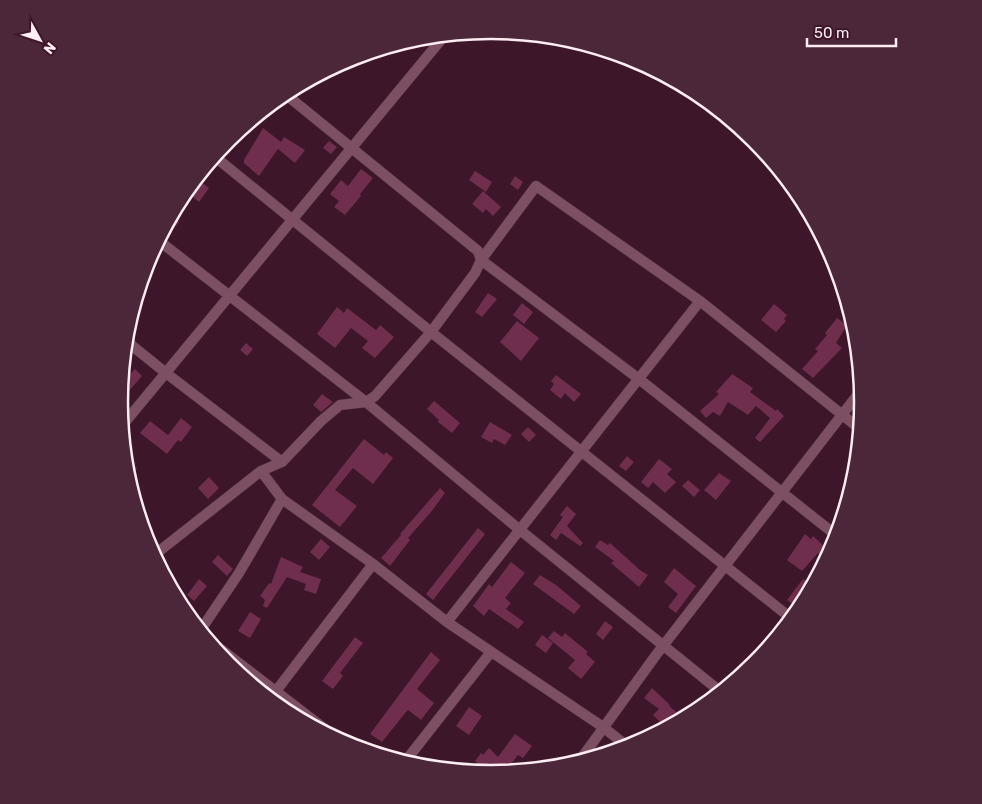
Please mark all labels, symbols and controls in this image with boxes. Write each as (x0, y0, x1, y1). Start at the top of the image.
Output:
north arrow (15, 15, 65, 65)
scale bar (807, 15, 896, 47)
text: 50 m (814, 24, 849, 42)
text: N (40, 39, 59, 57)

